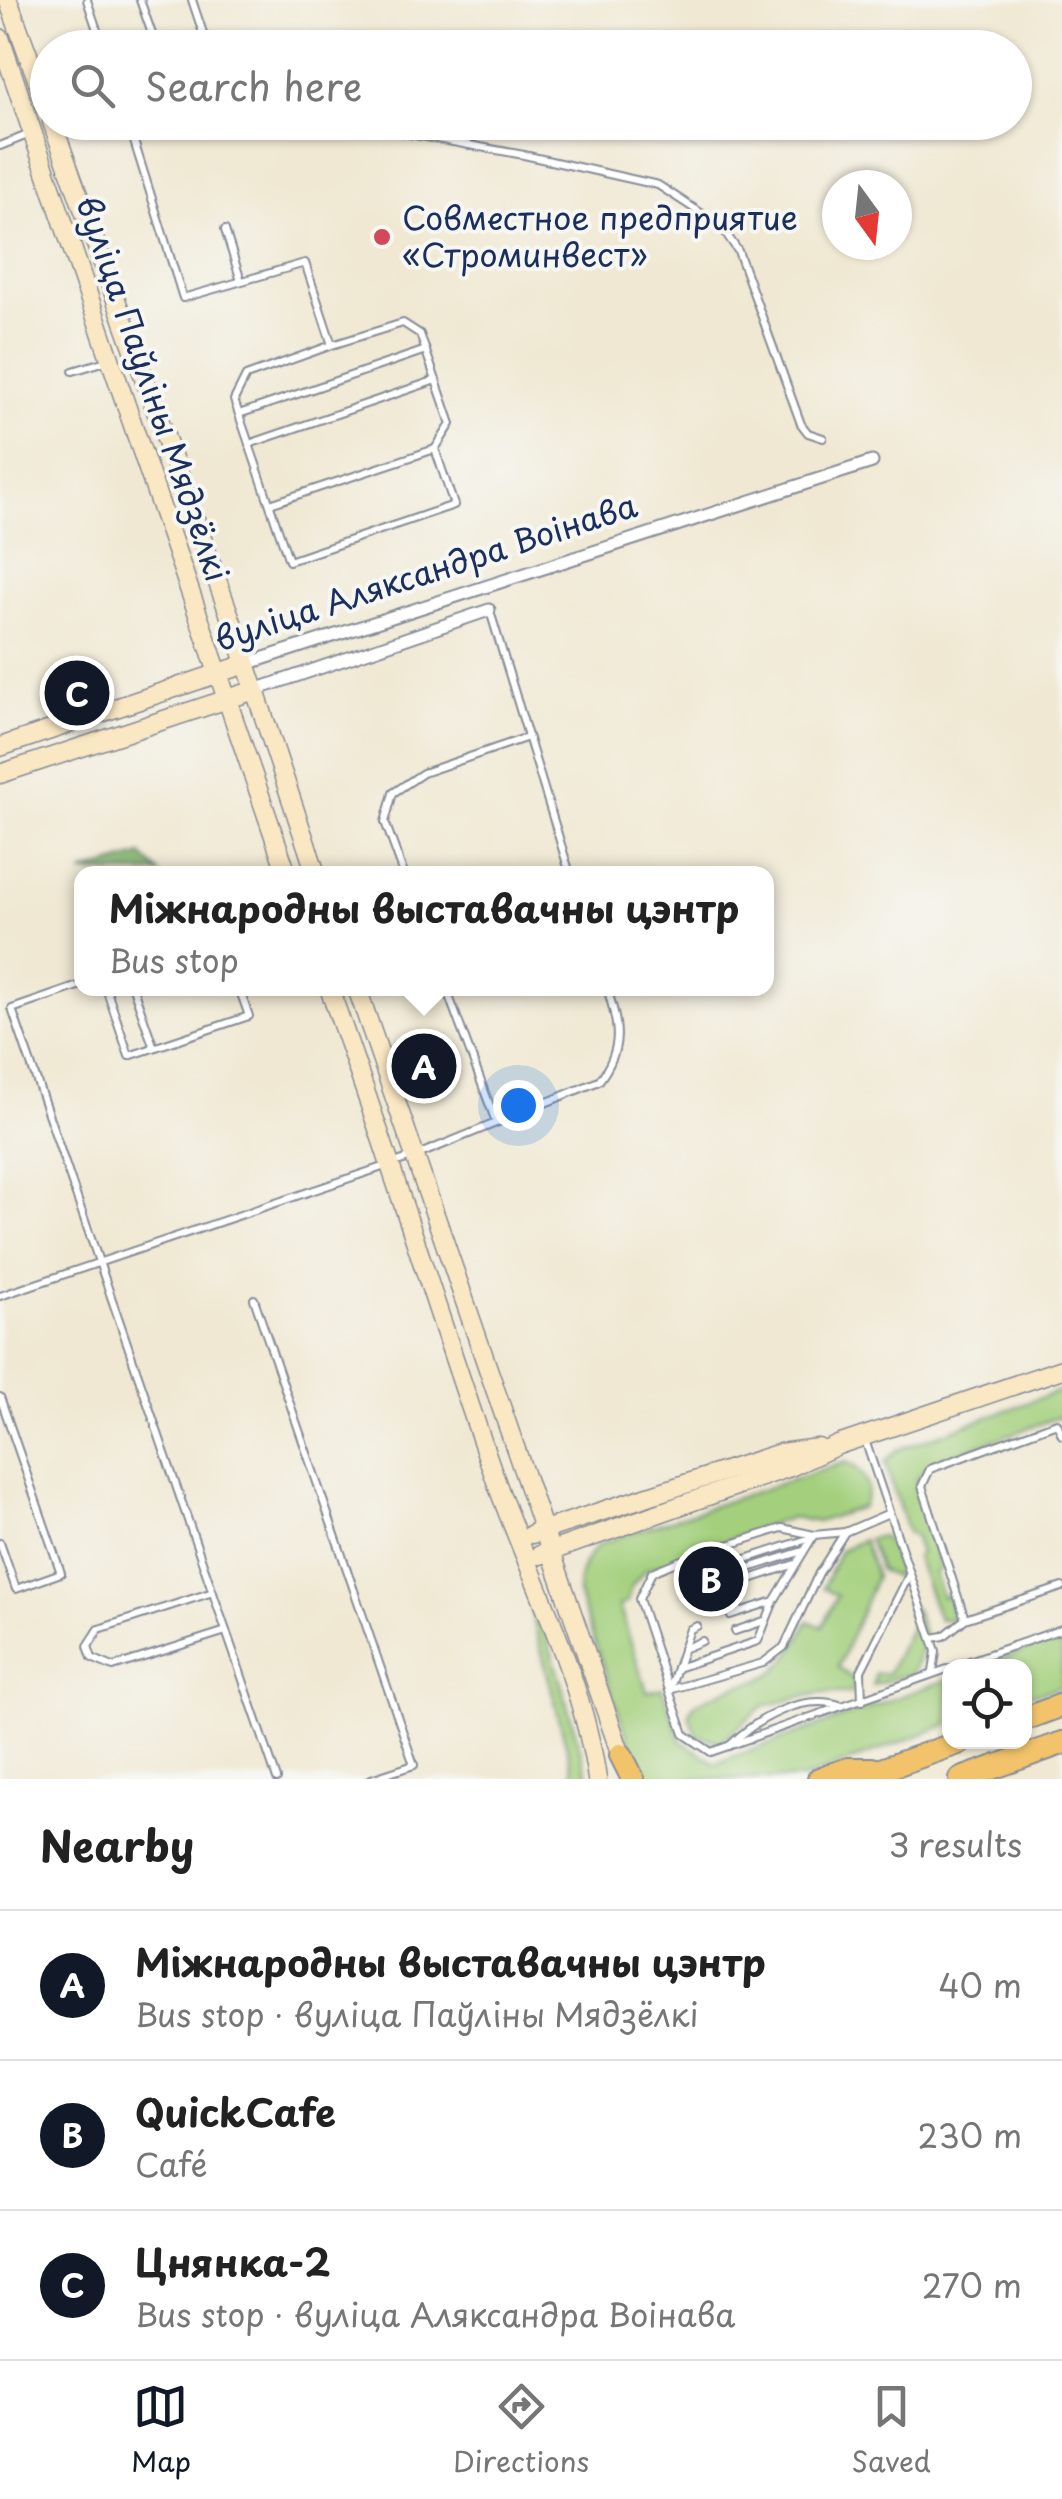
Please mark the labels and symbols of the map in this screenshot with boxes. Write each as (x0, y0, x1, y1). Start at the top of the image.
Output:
north arrow (822, 170, 912, 260)
street label: вуліца Паўліны Мядзёлкі (65, 189, 242, 587)
place label: Совместное предприятие «Строминвест» (402, 193, 798, 278)
marker: Совместное предприятие «Строминвест» (371, 226, 393, 248)
street label: вуліца Аляксандра Воінава (208, 480, 643, 662)
pin: C (44, 656, 110, 730)
pin: A (392, 1028, 456, 1104)
your location (493, 1080, 544, 1131)
pin: B (678, 1542, 744, 1616)

